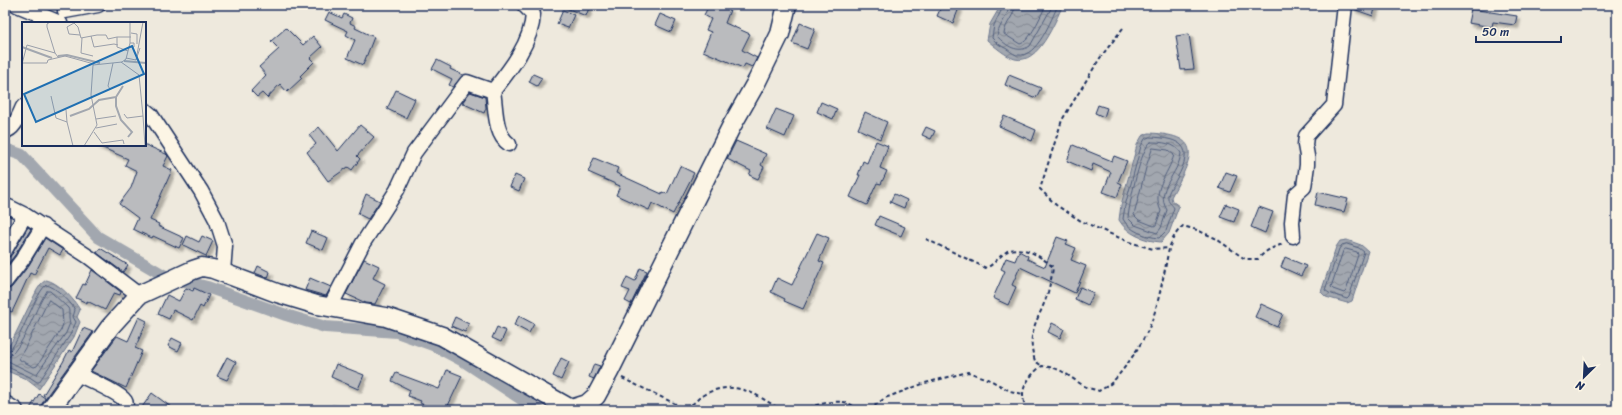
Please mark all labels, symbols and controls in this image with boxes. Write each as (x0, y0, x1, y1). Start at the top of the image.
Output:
scale bar (1476, 18, 1561, 44)
text: 50 m (1482, 21, 1509, 43)
inset map (22, 22, 146, 146)
north arrow (1564, 357, 1604, 397)
text: N (1572, 375, 1588, 396)

